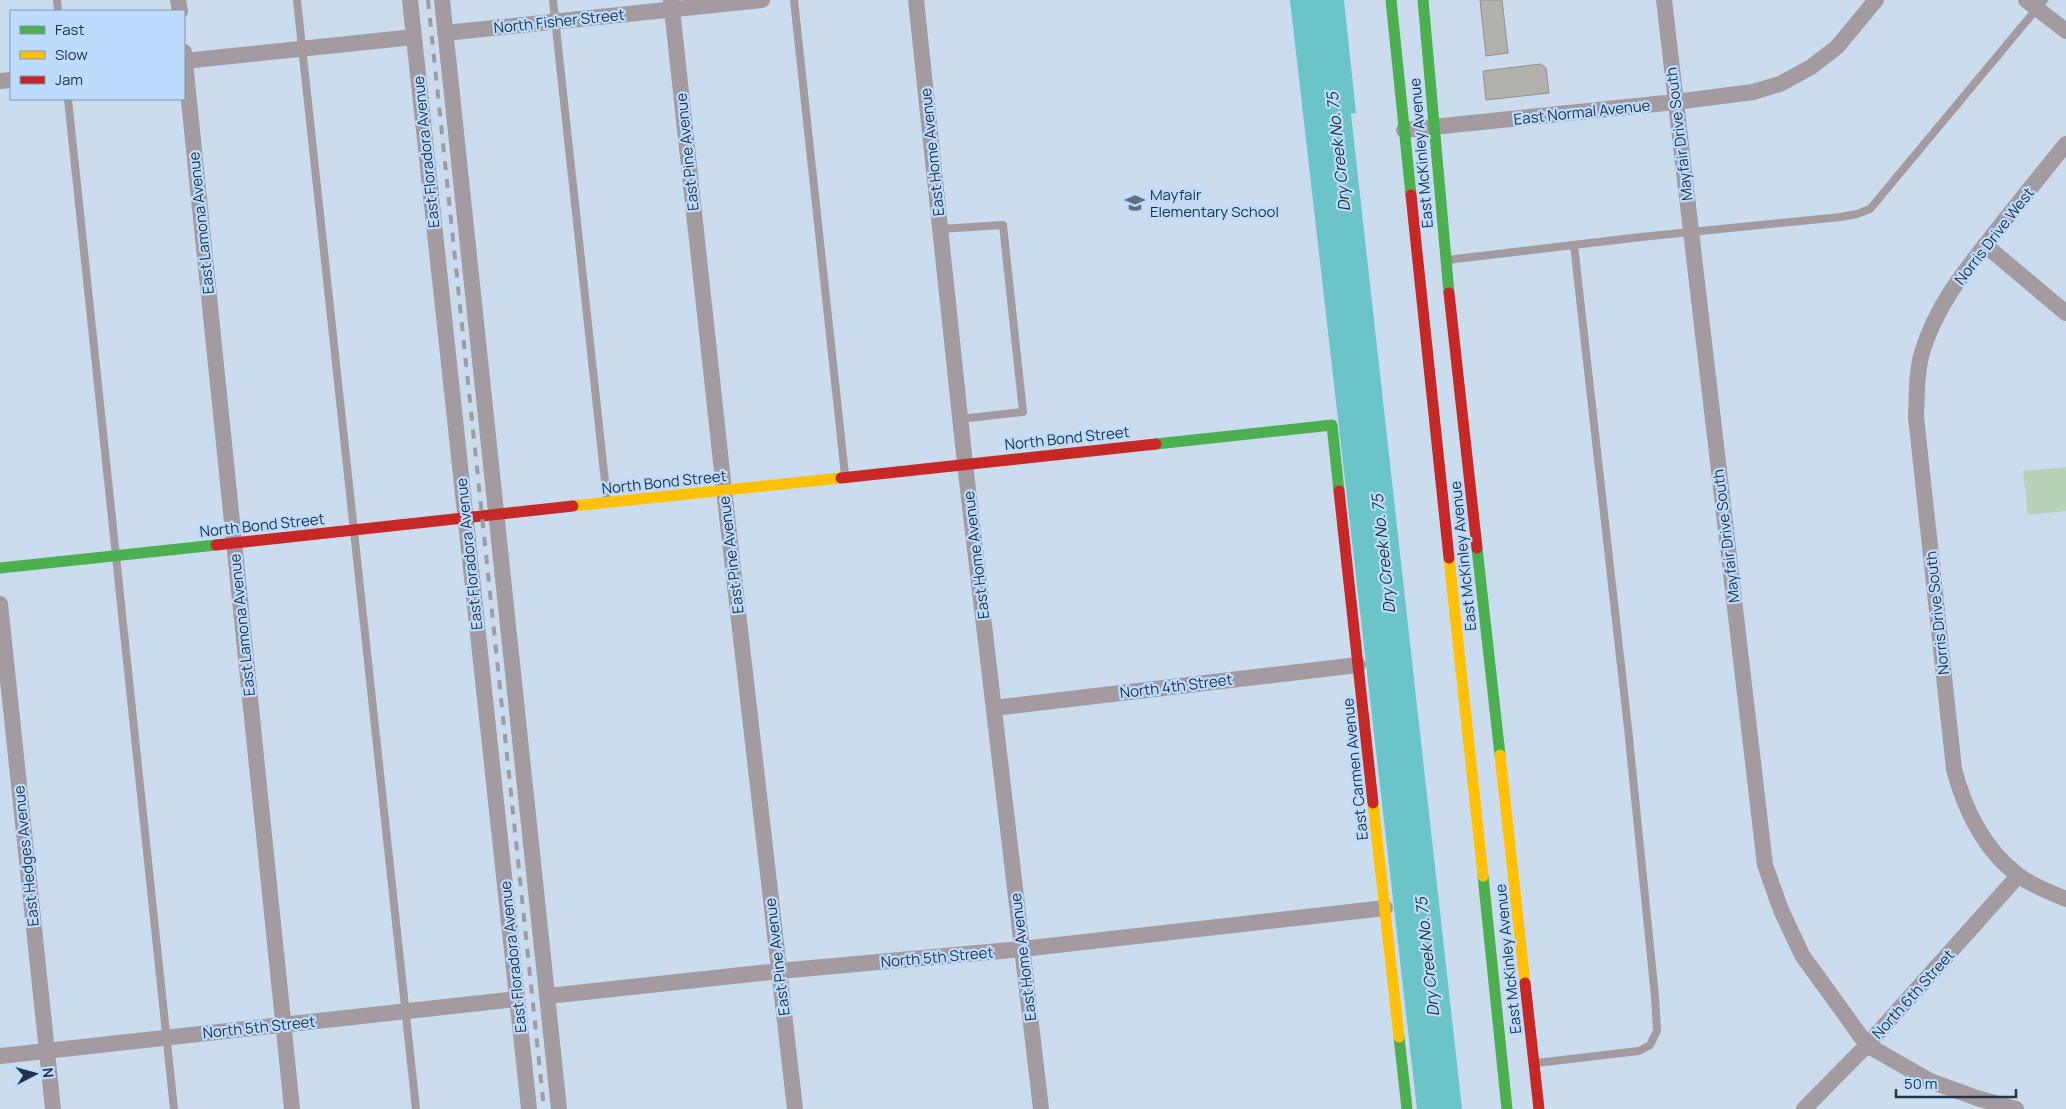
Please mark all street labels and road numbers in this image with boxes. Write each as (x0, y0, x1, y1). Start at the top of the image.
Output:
street label: North Fisher Street (492, 4, 626, 38)
street label: Mayfair Drive South (1660, 66, 1698, 202)
street label: East Floradora Avenue (408, 75, 444, 229)
street label: East McKinley Avenue (1404, 77, 1438, 229)
street label: East Home Avenue (915, 87, 949, 217)
street label: East Pine Avenue (670, 92, 704, 212)
street label: East Normal Avenue (1513, 94, 1652, 130)
street label: East Lamona Avenue (183, 151, 219, 295)
street label: Norris Drive West (1949, 183, 2039, 289)
street label: North Bond Street (1004, 421, 1130, 455)
street label: North Bond Street (601, 465, 727, 499)
street label: Mayfair Drive South (1707, 468, 1745, 604)
street label: East Floradora Avenue (451, 477, 487, 631)
street label: East McKinley Avenue (1445, 480, 1481, 632)
street label: East Home Avenue (958, 490, 994, 620)
street label: East Pine Avenue (713, 495, 749, 615)
street label: North Bond Street (199, 508, 325, 542)
street label: Norris Drive South (1920, 550, 1954, 676)
street label: East Lamona Avenue (224, 553, 260, 697)
street label: North 4th Street (1119, 669, 1233, 703)
street label: East Carmen Avenue (1337, 697, 1373, 841)
street label: East Hedges Avenue (8, 784, 44, 927)
street label: East Floradora Avenue (495, 880, 531, 1034)
street label: East McKinley Avenue (1490, 883, 1526, 1035)
street label: East Home Avenue (1005, 892, 1041, 1022)
street label: East Pine Avenue (759, 897, 795, 1017)
street label: North 5th Street (880, 942, 994, 972)
street label: North 6th Street (1867, 945, 1959, 1043)
street label: North 5th Street (202, 1011, 316, 1043)

